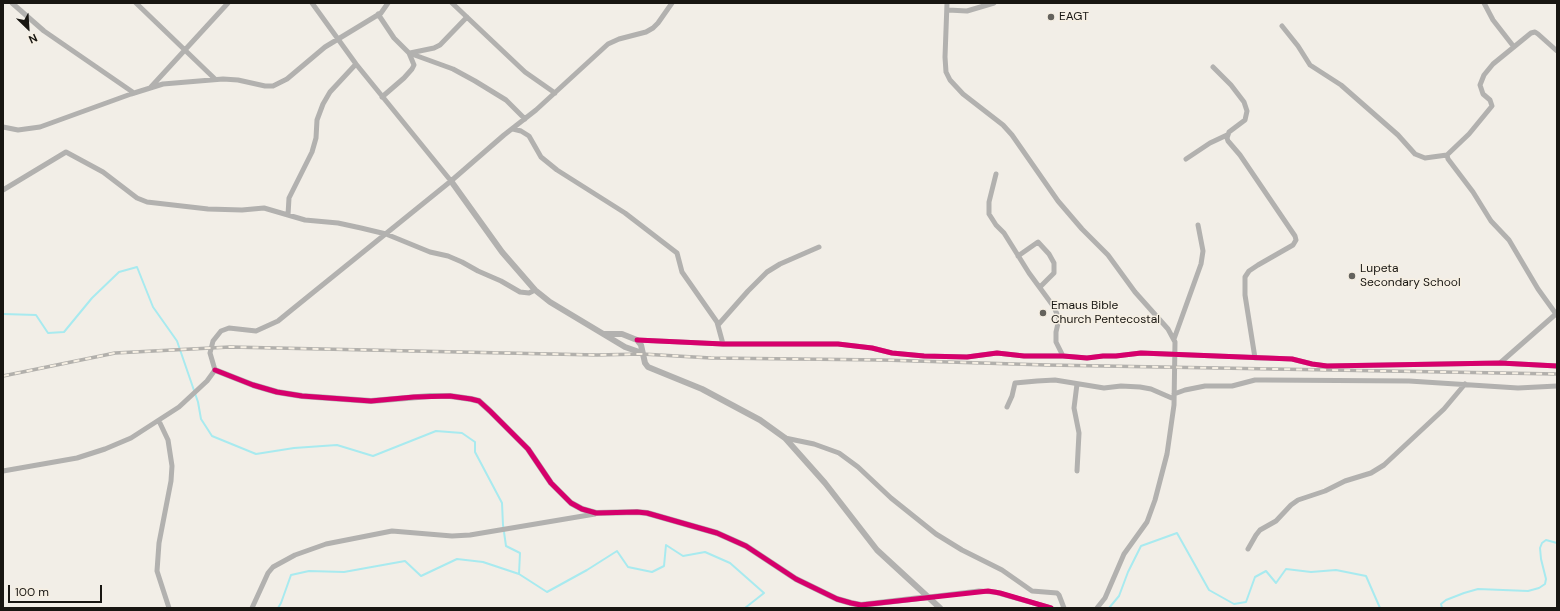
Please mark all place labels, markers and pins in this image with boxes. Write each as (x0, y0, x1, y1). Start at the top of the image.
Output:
place label: EAGT (1059, 10, 1089, 24)
marker: EAGT (1046, 12, 1056, 22)
place label: Lupeta Secondary School (1360, 262, 1461, 290)
marker: Lupeta Secondary School (1347, 271, 1357, 281)
place label: Emaus Bible Church Pentecostal (1051, 299, 1160, 327)
marker: Emaus Bible Church Pentecostal (1038, 308, 1048, 318)

